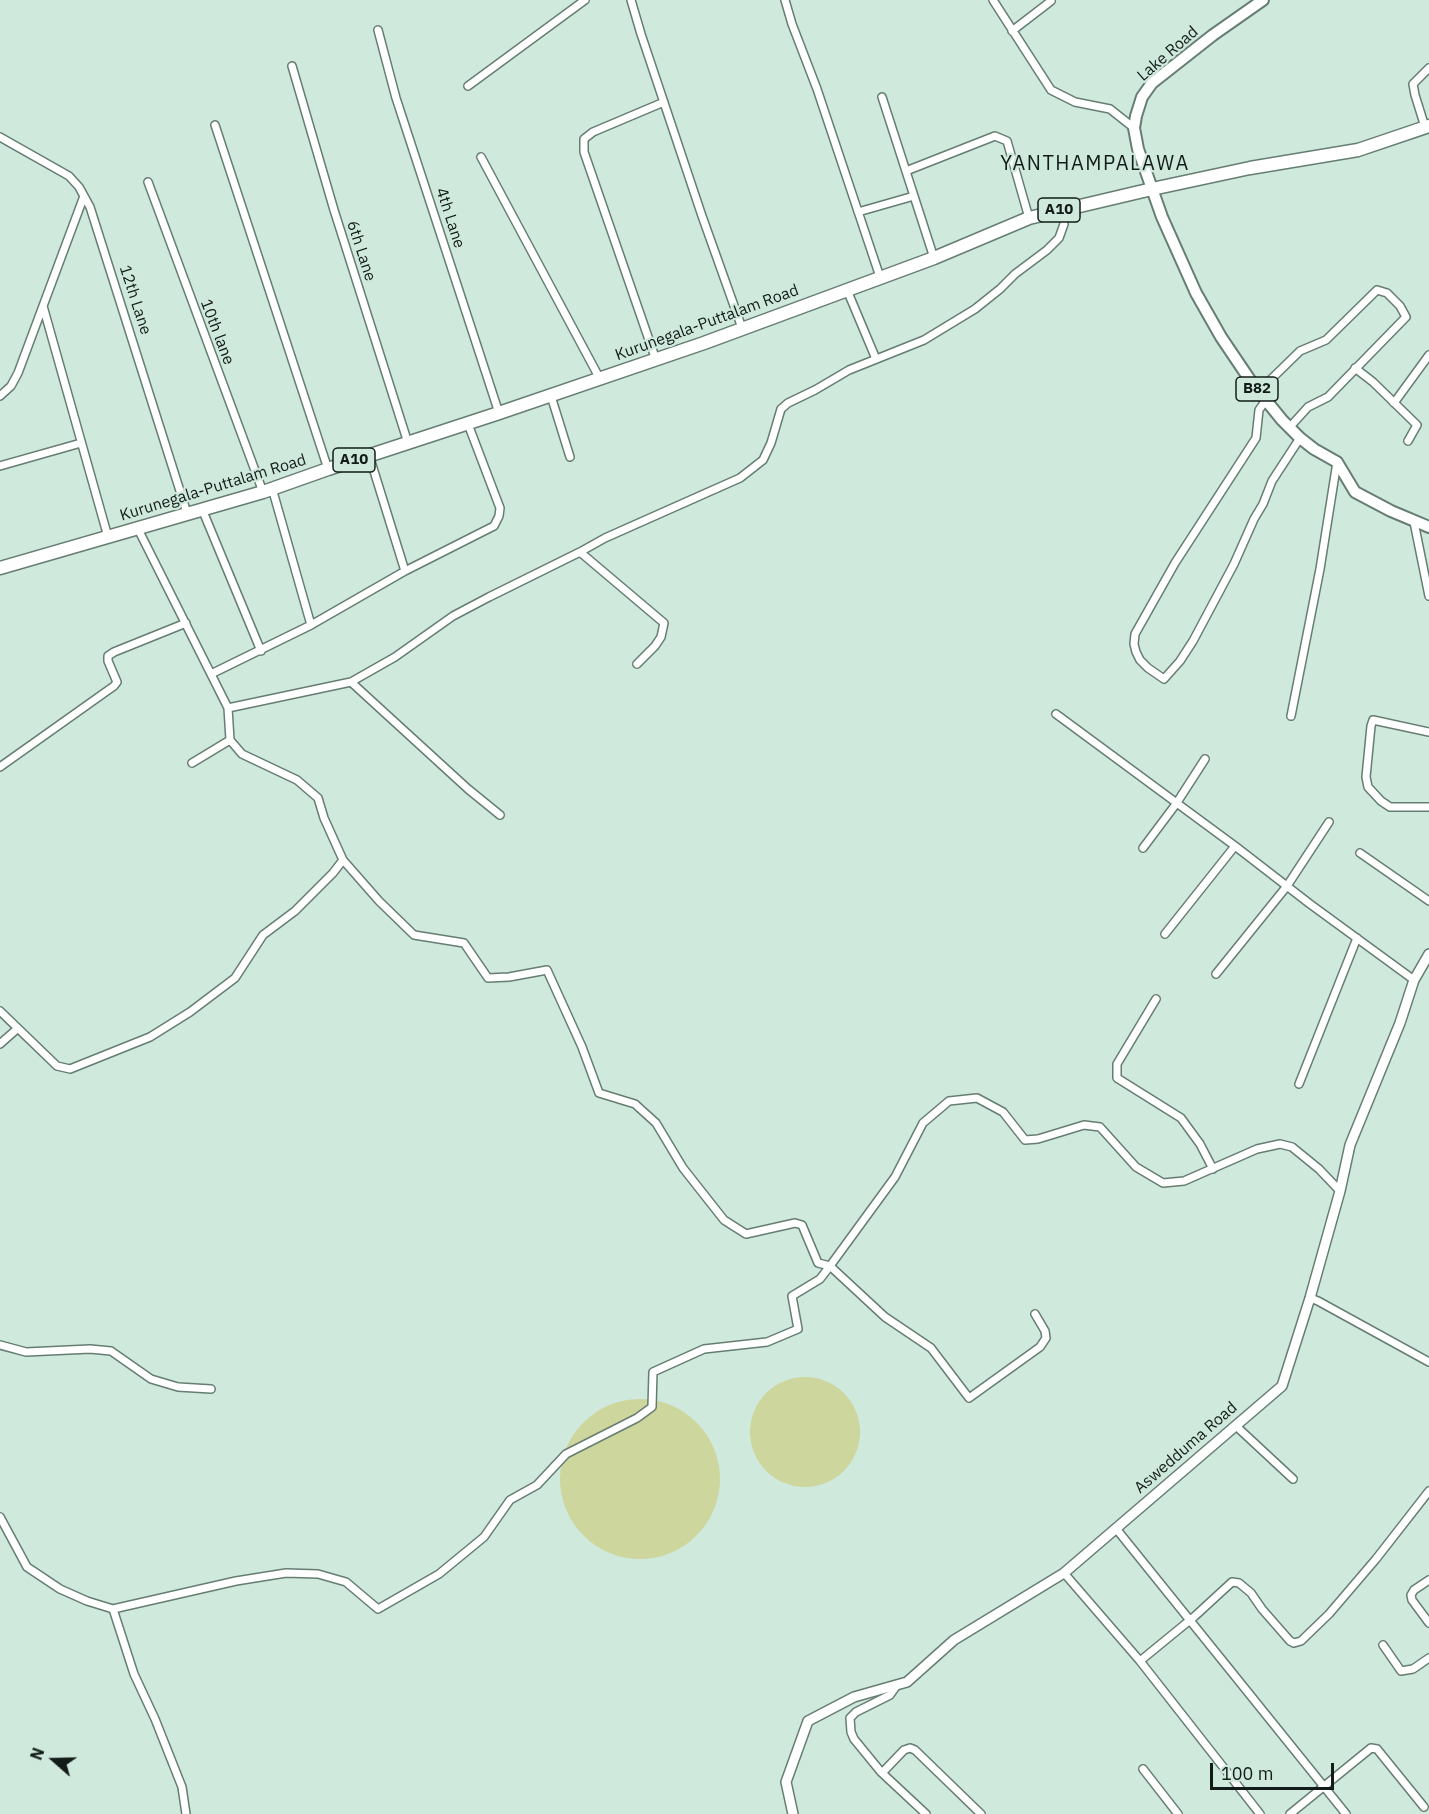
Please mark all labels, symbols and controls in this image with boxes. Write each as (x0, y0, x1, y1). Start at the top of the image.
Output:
street label: Lake Road (1134, 22, 1202, 86)
district label: YANTHAMPALAWA (1000, 152, 1190, 176)
street label: 4th Lane (431, 185, 469, 251)
road number: A10 (1038, 198, 1080, 222)
street label: 6th Lane (342, 218, 380, 284)
street label: 12th Lane (115, 263, 155, 337)
street label: Kurunegala-Puttalam Road (613, 281, 801, 365)
street label: 10th lane (196, 297, 238, 367)
road number: B82 (1236, 377, 1278, 401)
road number: A10 (333, 448, 375, 472)
street label: Kurunegala-Puttalam Road (117, 450, 309, 526)
street label: Aswedduma Road (1131, 1398, 1241, 1498)
north arrow (24, 1730, 84, 1790)
text: N (26, 1745, 48, 1763)
scale bar (1213, 1751, 1338, 1789)
text: 100 m (1221, 1762, 1273, 1785)

